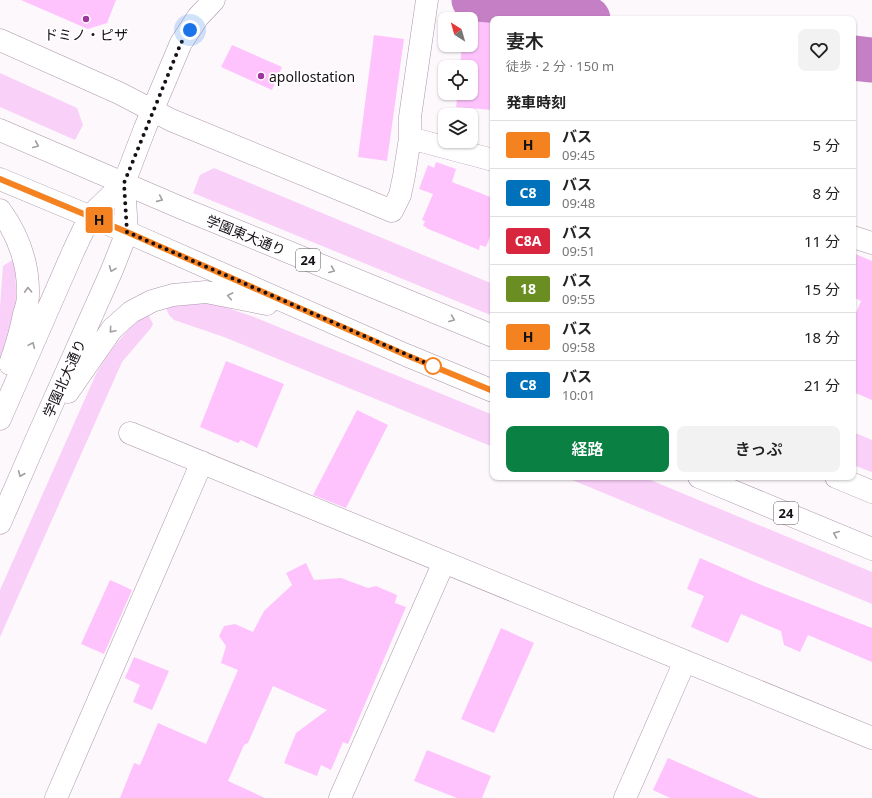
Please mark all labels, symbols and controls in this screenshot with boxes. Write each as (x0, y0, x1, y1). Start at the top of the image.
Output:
north arrow (438, 12, 478, 52)
map controls (438, 12, 478, 148)
marker: ドミノ・ピザ (81, 14, 91, 24)
your location (180, 20, 200, 40)
place label: ドミノ・ピザ (44, 25, 128, 44)
text: 妻木 (506, 28, 544, 54)
button: heart (798, 29, 840, 71)
text: 徒歩 · 2 分 · 150 m (506, 57, 614, 75)
button: locate (438, 60, 478, 100)
place label: apollostation (269, 67, 355, 86)
marker: apollostation (256, 71, 266, 81)
text: 発車時刻 (506, 92, 566, 112)
button: layers (438, 108, 478, 148)
text: バス (562, 126, 592, 146)
text: H (523, 135, 533, 154)
text: 5 分 (813, 135, 840, 155)
one-way arrow (32, 141, 39, 149)
text: 09:45 (562, 146, 595, 164)
text: バス (562, 174, 592, 194)
text: C8 (520, 183, 537, 202)
text: 8 分 (813, 183, 840, 203)
one-way arrow (155, 194, 163, 202)
text: 09:48 (562, 194, 595, 212)
line badge: H (86, 207, 112, 233)
text: H (94, 210, 104, 229)
street label: 学園東大通り (203, 210, 289, 260)
text: バス (562, 222, 592, 242)
text: C8A (515, 231, 541, 250)
text: 11 分 (804, 231, 840, 251)
text: 09:51 (562, 242, 595, 260)
road number: 24 (296, 249, 320, 271)
one-way arrow (109, 265, 117, 272)
one-way arrow (327, 265, 335, 273)
text: バス (562, 270, 592, 290)
text: 18 (520, 279, 536, 298)
text: 15 分 (804, 279, 840, 299)
one-way arrow (23, 287, 32, 293)
text: 09:55 (562, 290, 595, 308)
one-way arrow (227, 293, 233, 301)
one-way arrow (448, 315, 455, 323)
text: バス (562, 318, 592, 338)
one-way arrow (109, 325, 116, 333)
text: H (523, 327, 533, 346)
text: 18 分 (804, 327, 840, 347)
street label: 学園北大通り (38, 336, 90, 420)
text: 09:58 (562, 338, 595, 356)
one-way arrow (28, 342, 36, 349)
unlabelled marker (424, 357, 442, 375)
text: バス (562, 366, 592, 386)
text: C8 (520, 375, 537, 394)
text: 21 分 (804, 375, 840, 395)
text: 10:01 (562, 386, 595, 404)
button: 経路 (506, 426, 669, 472)
button: きっぷ (677, 426, 840, 472)
one-way arrow (18, 469, 26, 477)
road number: 24 (774, 502, 798, 524)
one-way arrow (833, 530, 840, 538)

